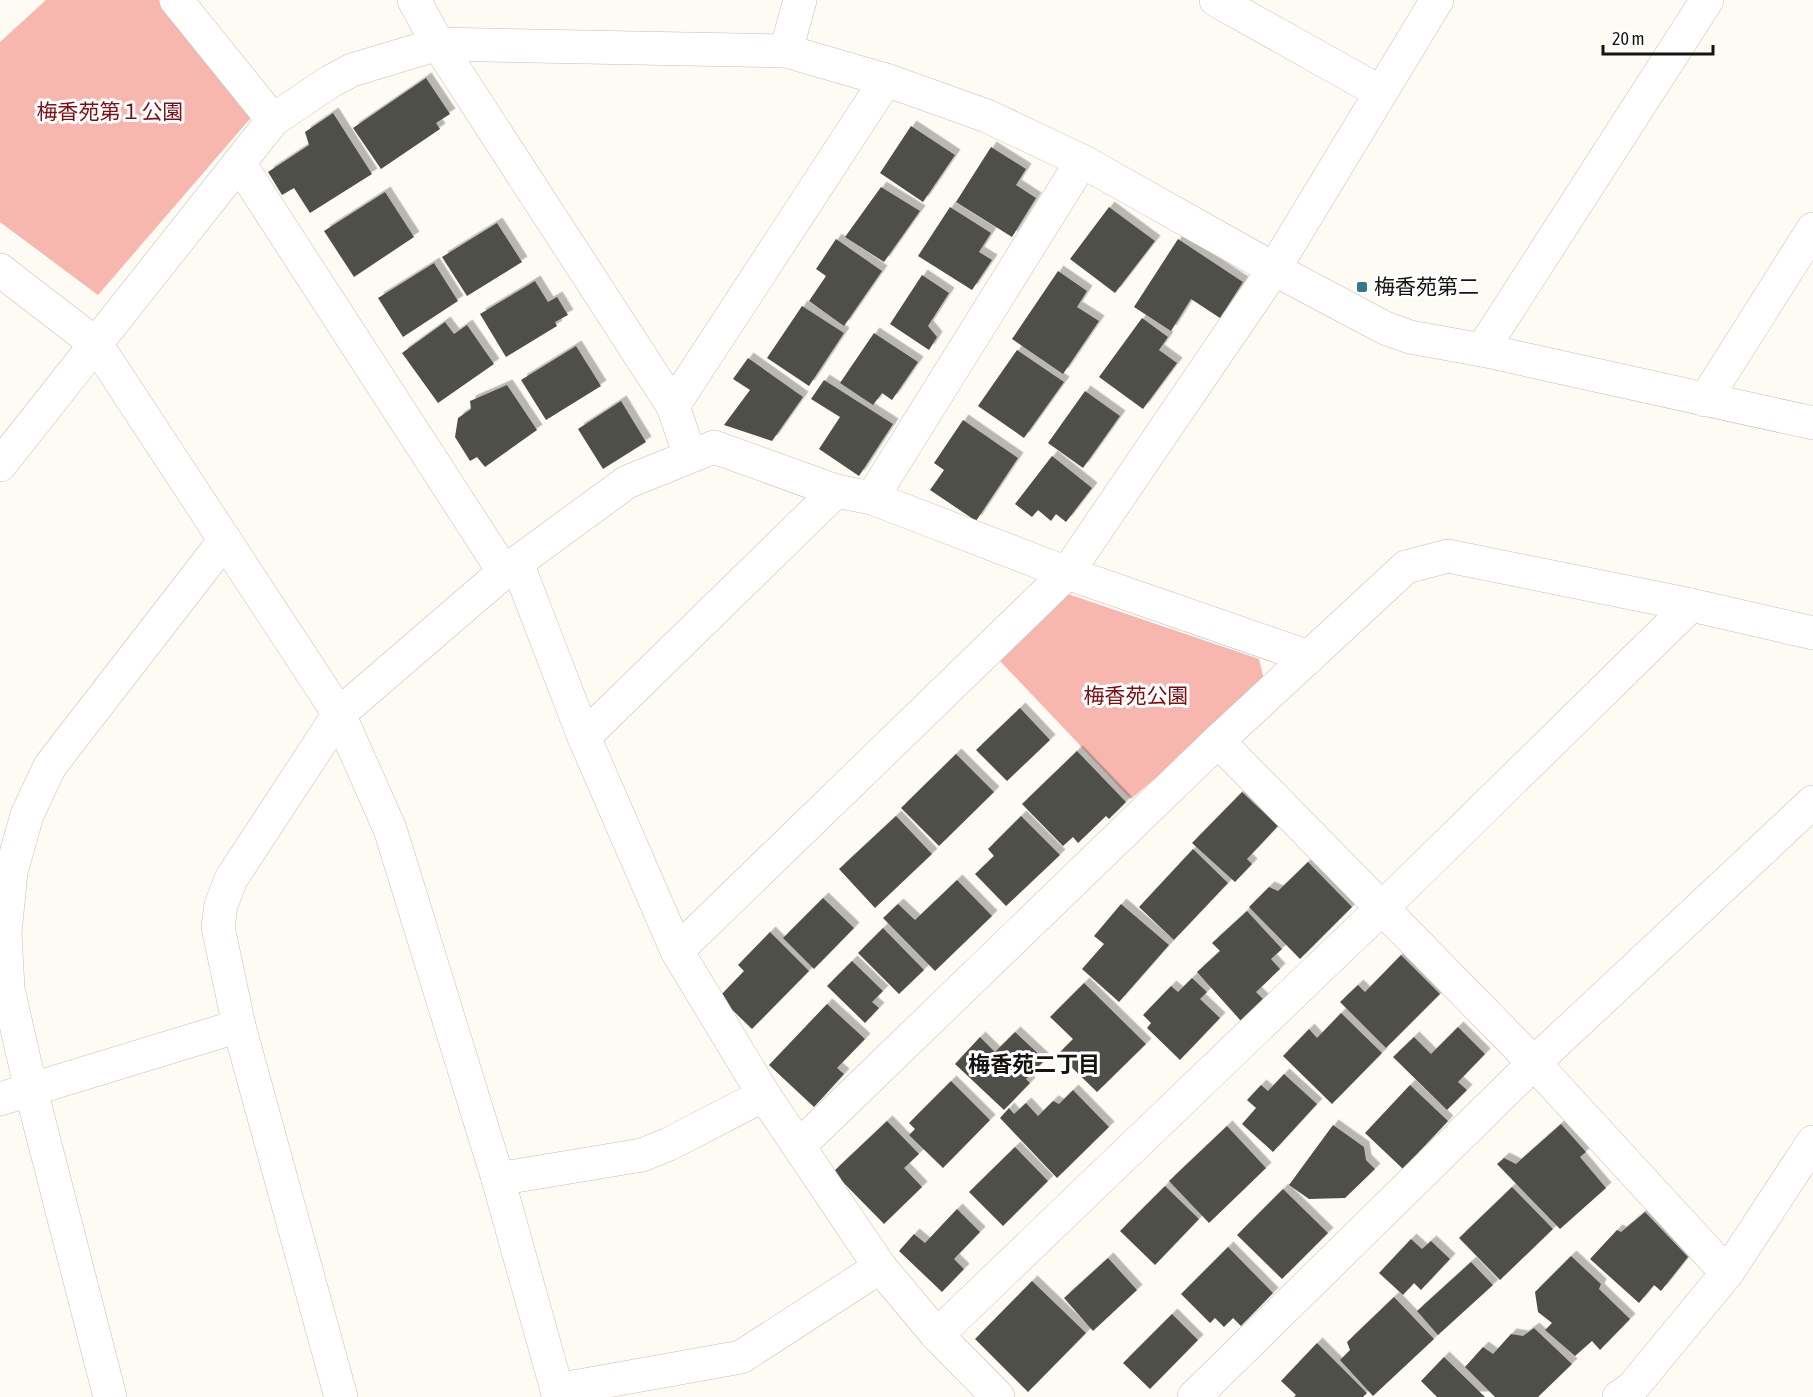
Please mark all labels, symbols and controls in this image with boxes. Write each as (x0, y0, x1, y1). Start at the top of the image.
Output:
scale bar (1603, 18, 1712, 56)
text: 20 m (1612, 28, 1644, 49)
park label: 梅香苑第１公園 (37, 99, 184, 123)
place label: 梅香苑第二 (1374, 274, 1479, 298)
marker: 梅香苑第二 (1355, 280, 1369, 294)
park label: 梅香苑公園 (1084, 683, 1189, 707)
district label: 梅香苑二丁目 (968, 1051, 1100, 1077)

